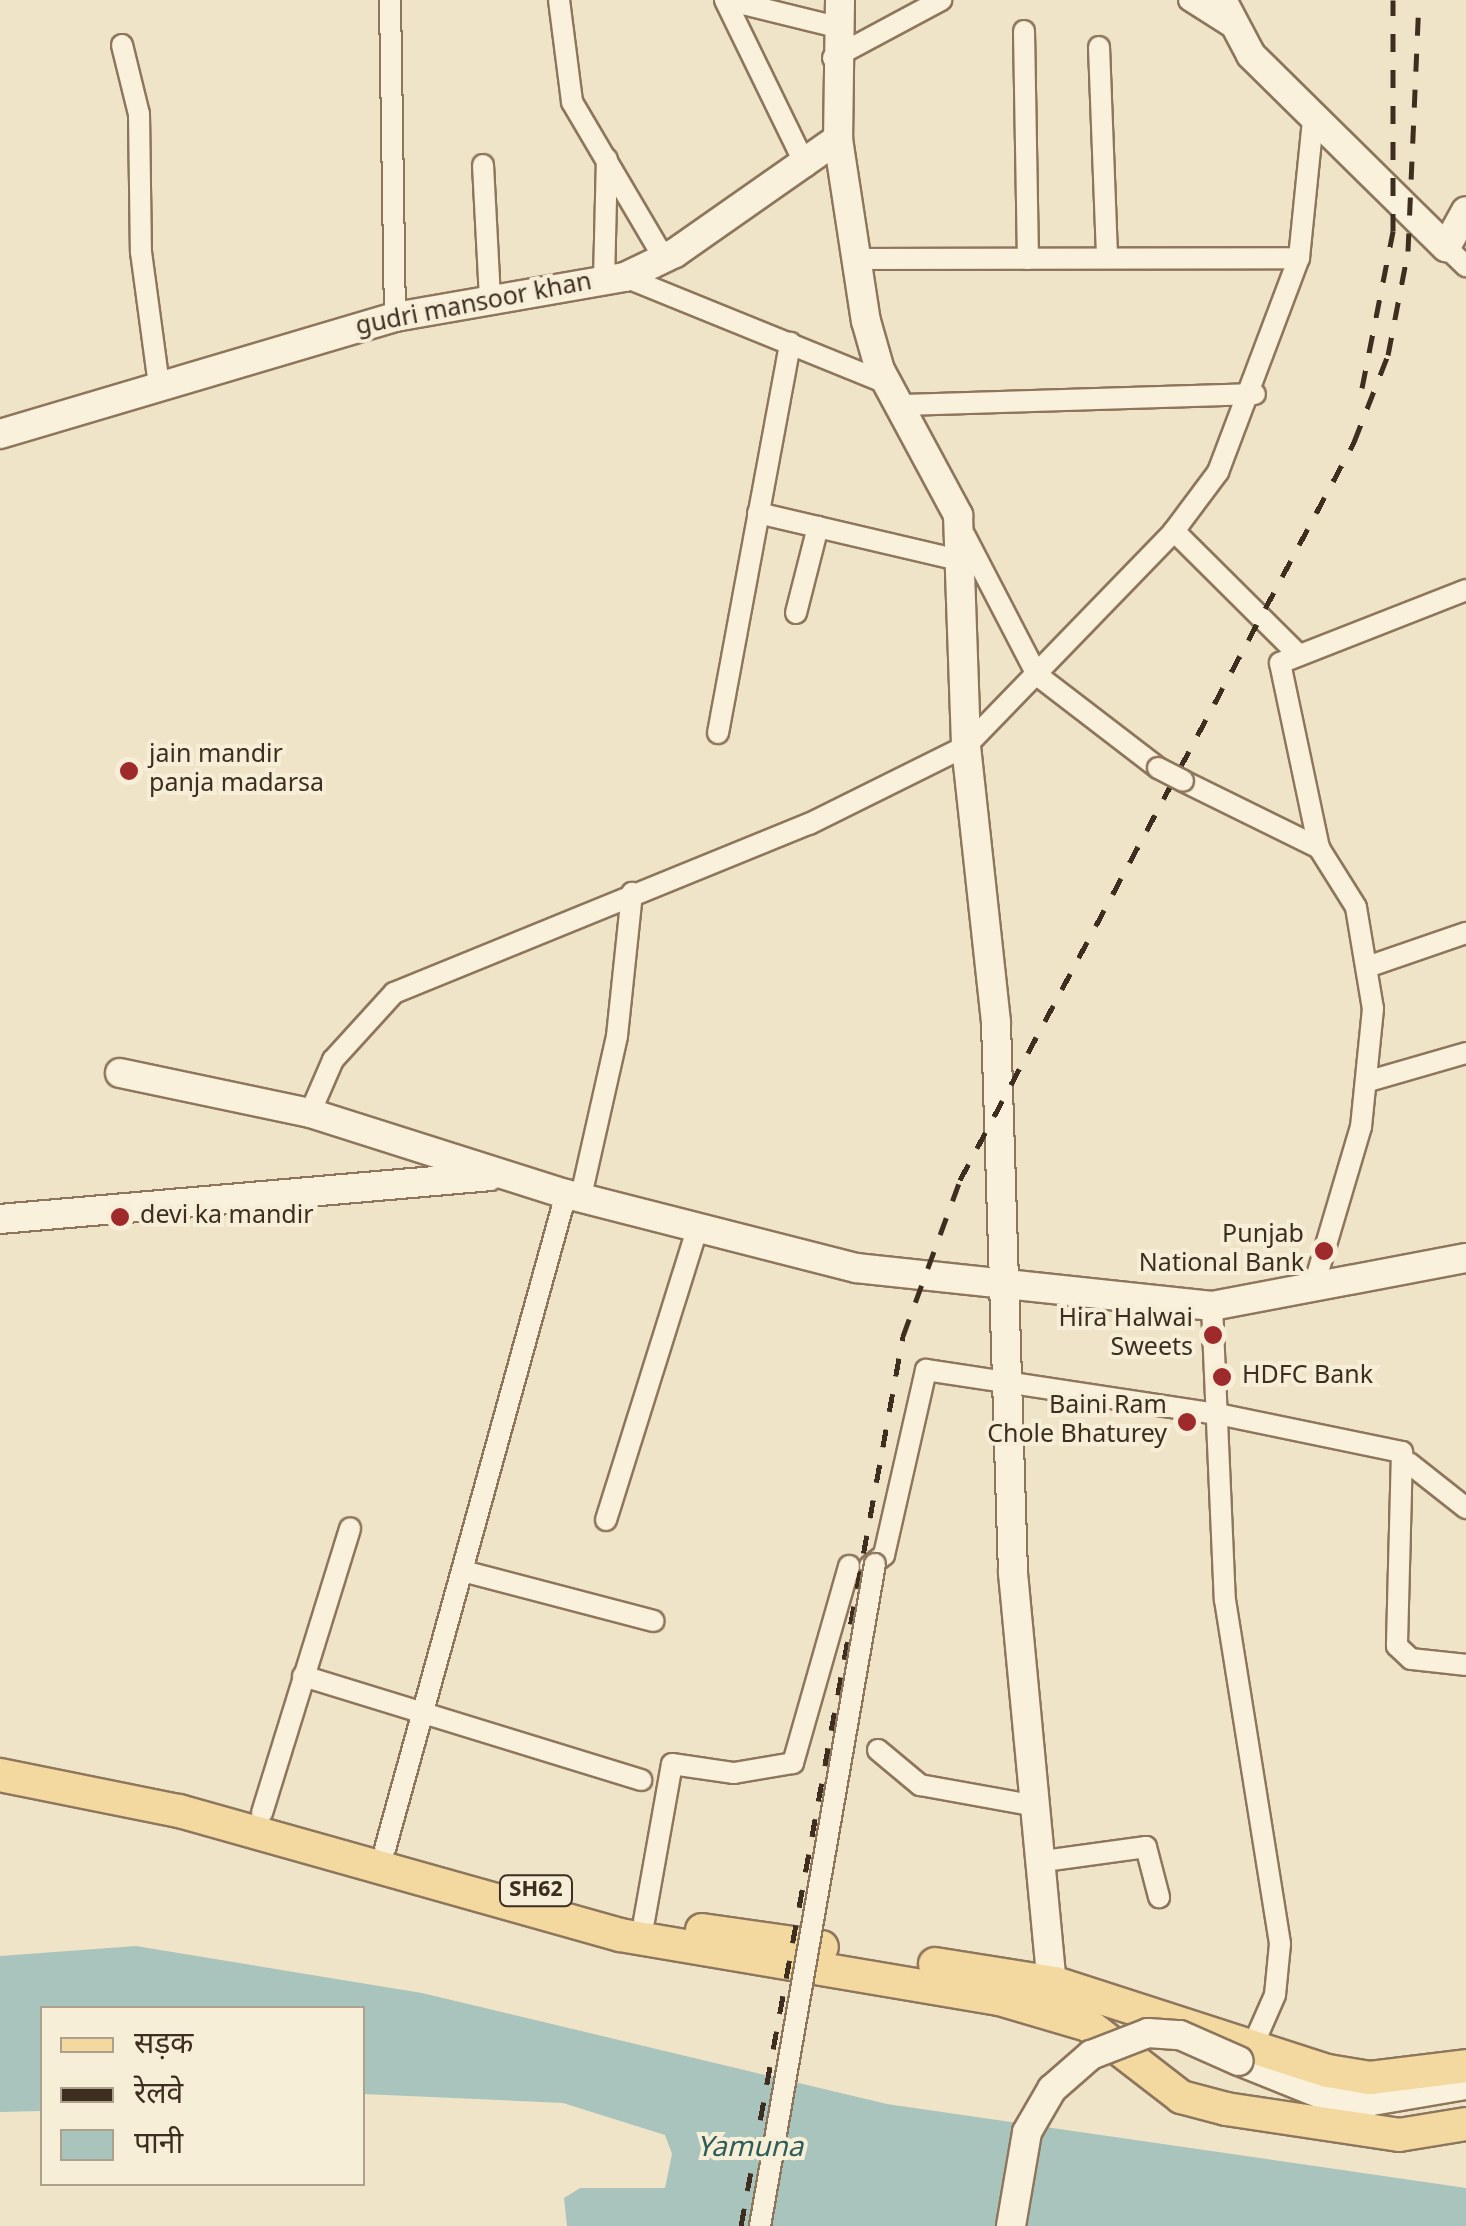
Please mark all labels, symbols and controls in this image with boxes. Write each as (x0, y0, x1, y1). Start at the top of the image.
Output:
street label: gudri mansoor khan (352, 268, 596, 344)
place label: jain mandir panja madarsa (149, 742, 326, 801)
marker: jain mandir panja madarsa (118, 760, 140, 782)
place label: devi ka mandir (140, 1202, 320, 1232)
marker: devi ka mandir (109, 1206, 131, 1228)
place label: Punjab National Bank (1135, 1222, 1304, 1281)
marker: Punjab National Bank (1313, 1240, 1335, 1262)
place label: Hira Halwai Sweets (1049, 1306, 1193, 1365)
marker: Hira Halwai Sweets (1202, 1324, 1224, 1346)
place label: HDFC Bank (1242, 1362, 1377, 1392)
marker: HDFC Bank (1211, 1366, 1233, 1388)
place label: Baini Ram Chole Bhaturey (984, 1393, 1167, 1452)
marker: Baini Ram Chole Bhaturey (1176, 1411, 1198, 1433)
road number: SH62 (496, 1874, 576, 1908)
legend (40, 2006, 365, 2186)
text: सड़क (134, 2026, 193, 2065)
text: रेलवे (134, 2076, 183, 2115)
text: पानी (134, 2126, 183, 2165)
water label: Yamuna (695, 2132, 805, 2166)

